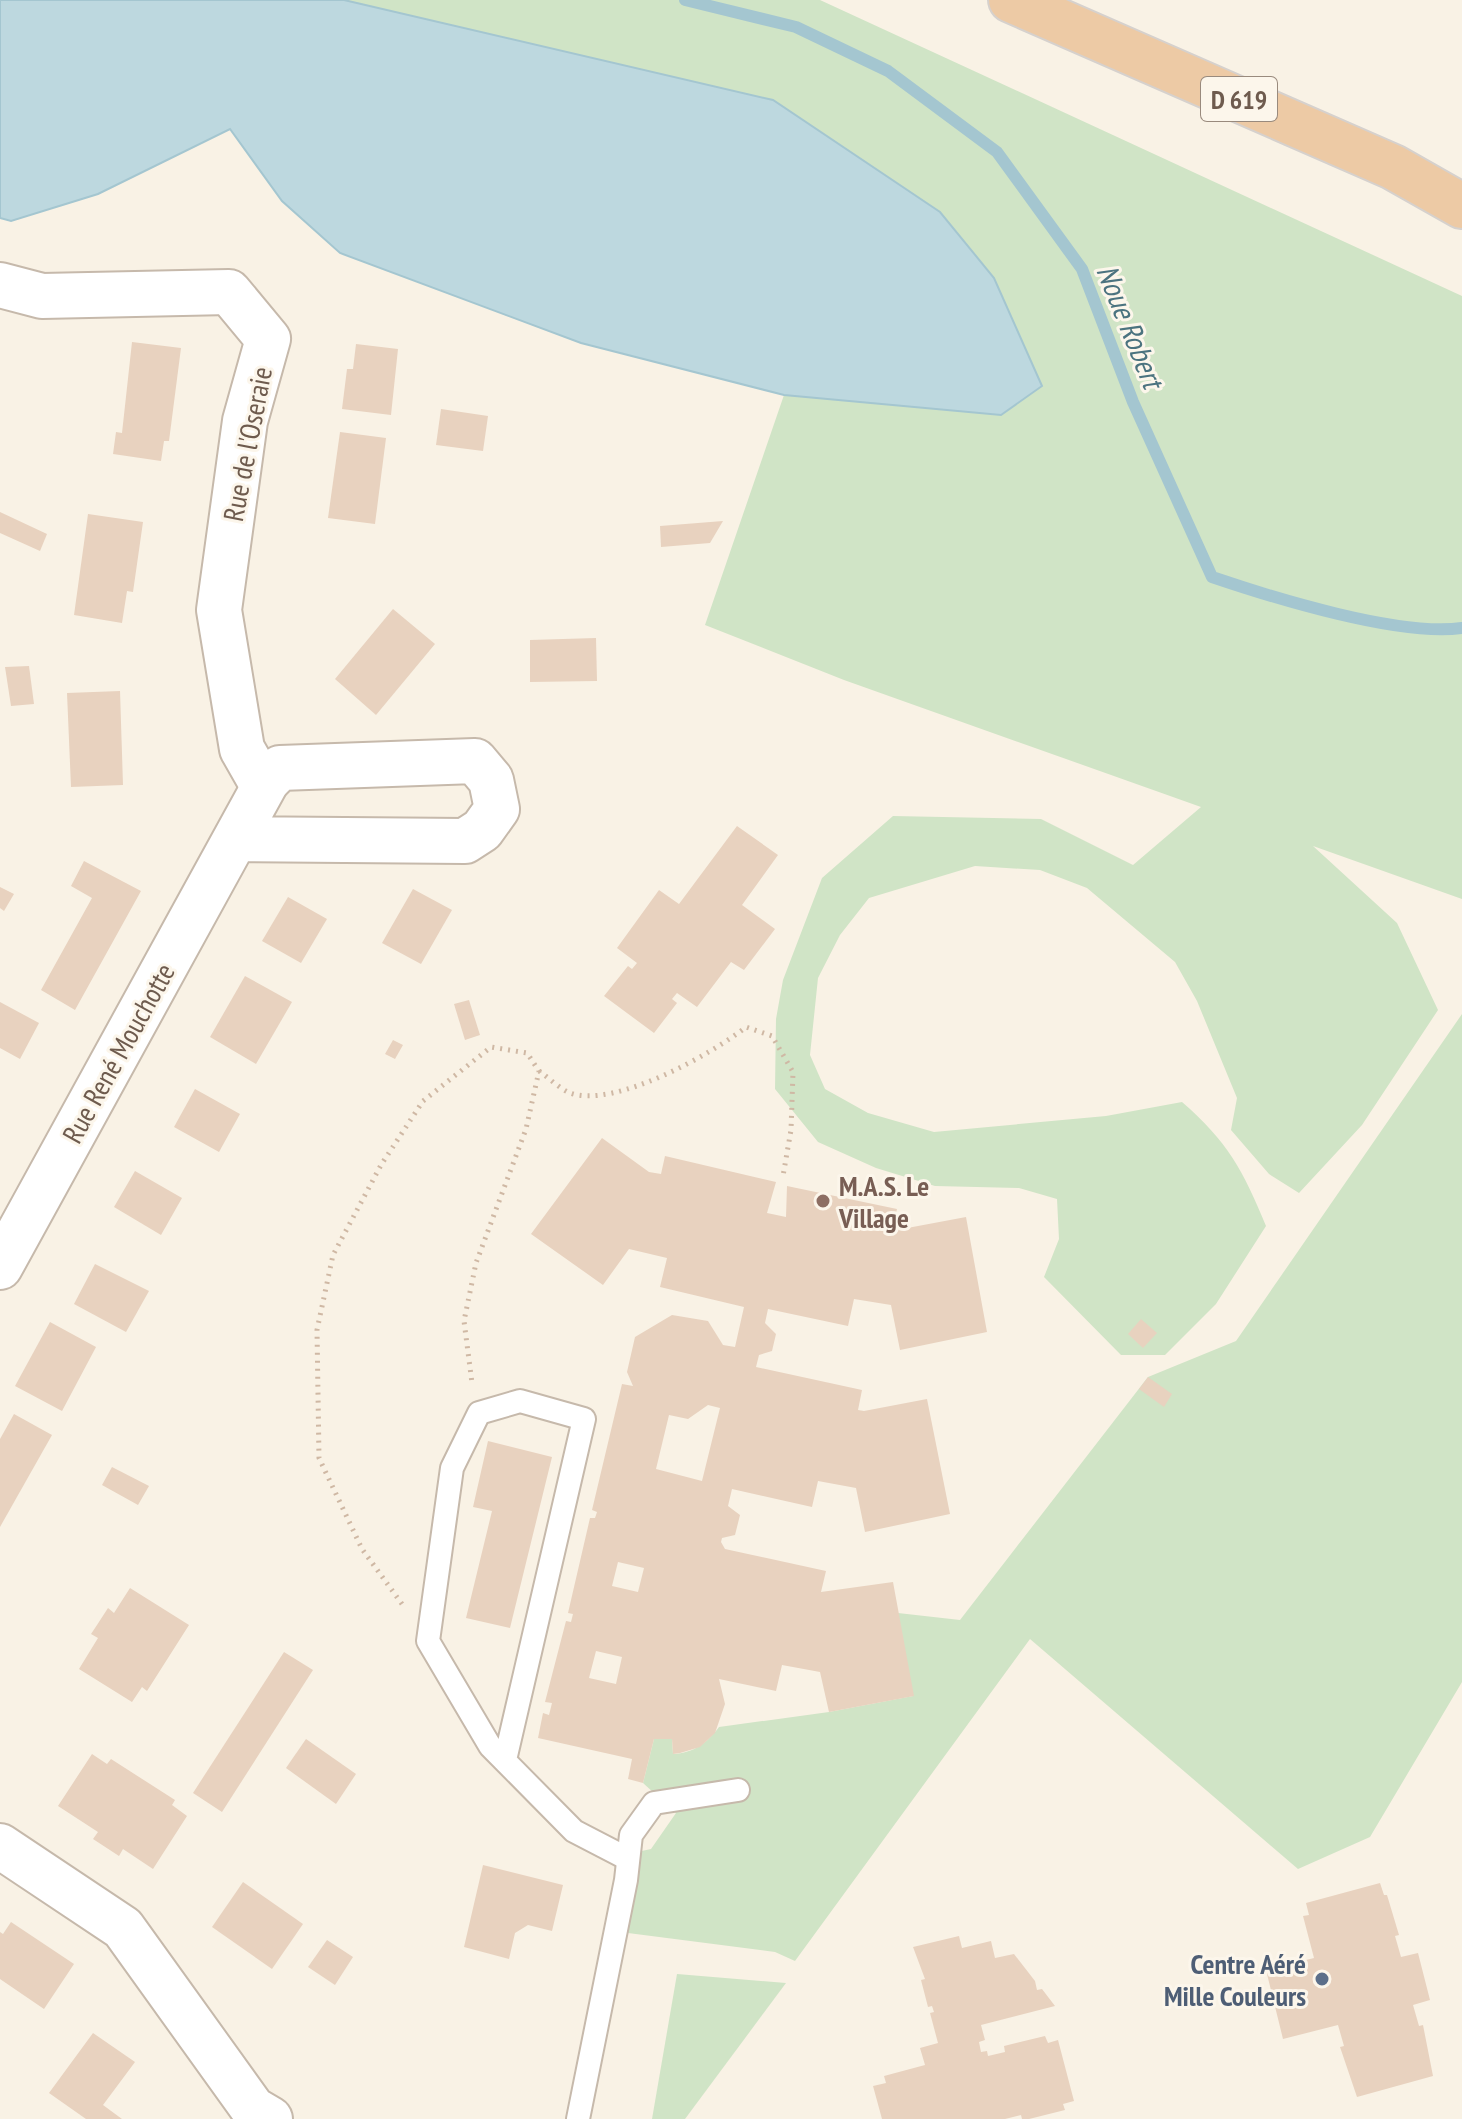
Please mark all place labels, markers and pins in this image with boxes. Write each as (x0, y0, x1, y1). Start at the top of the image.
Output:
place label: M.A.S. Le Village (838, 1167, 929, 1236)
marker: M.A.S. Le Village (814, 1192, 832, 1210)
place label: Centre Aéré Mille Couleurs (1164, 1945, 1306, 2014)
marker: Centre Aéré Mille Couleurs (1313, 1970, 1331, 1988)

